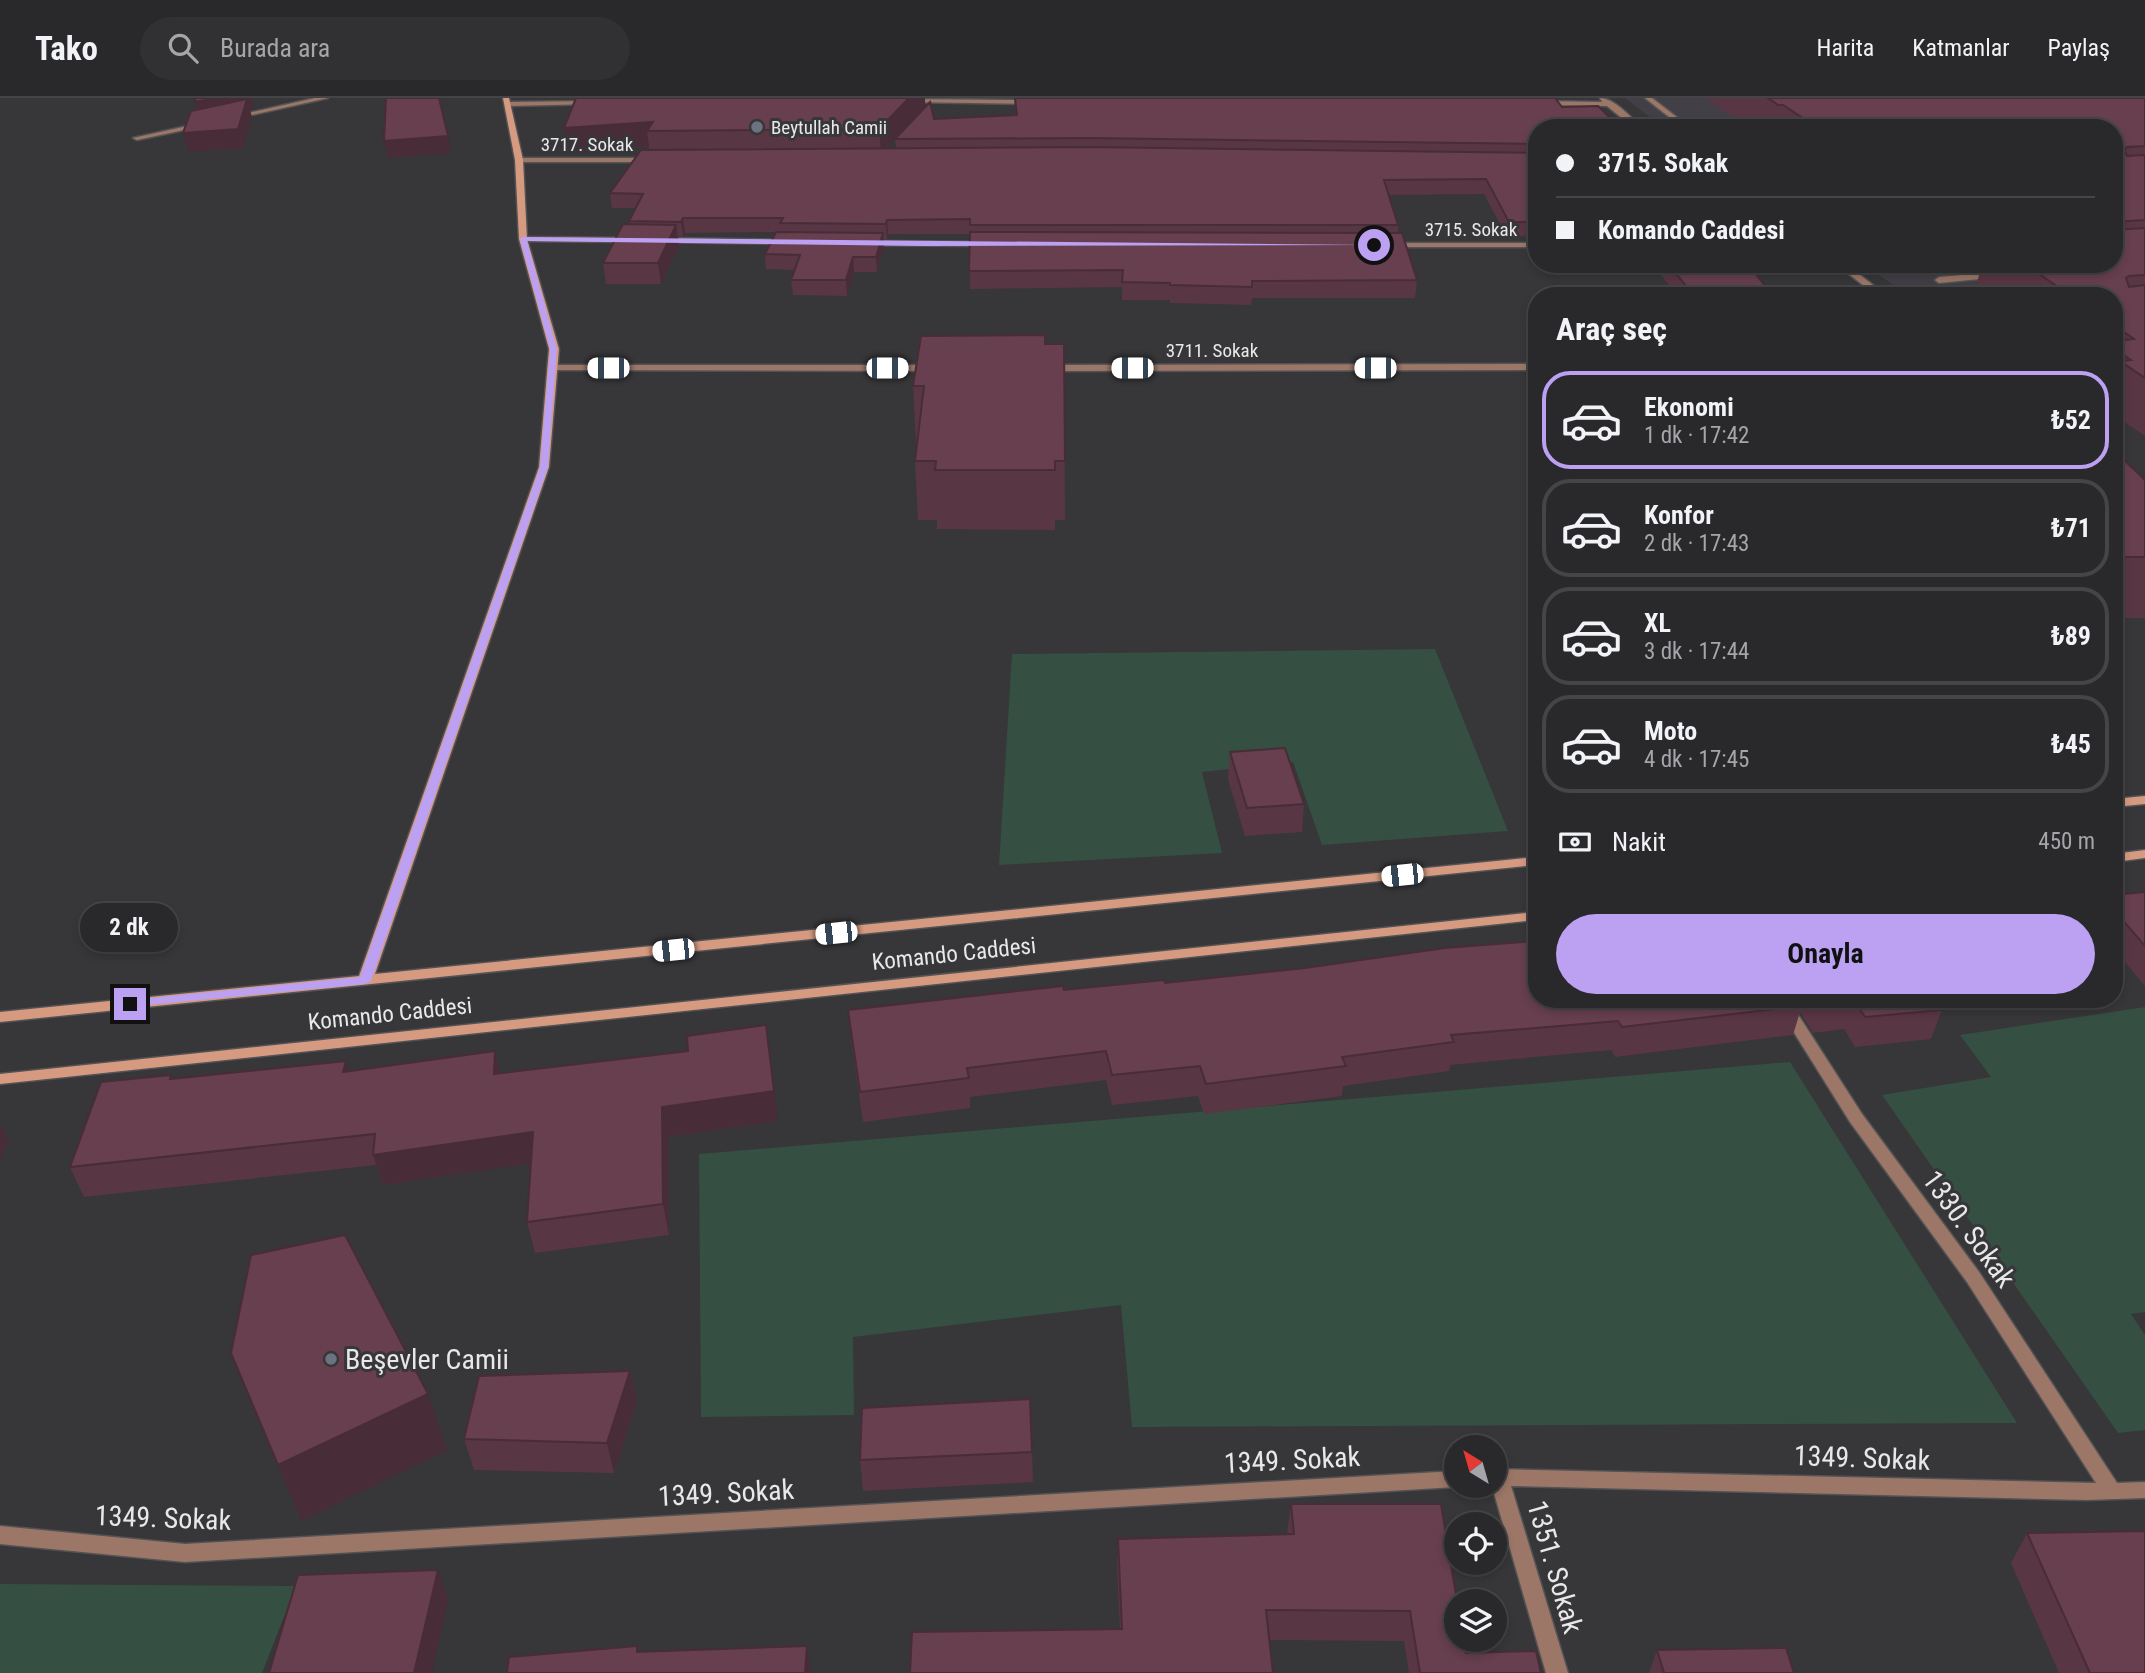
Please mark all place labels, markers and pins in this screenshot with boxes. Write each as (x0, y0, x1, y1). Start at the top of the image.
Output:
place label: Beytullah Camii (771, 116, 887, 139)
marker: Beytullah Camii (749, 119, 765, 135)
place label: Beşevler Camii (345, 1343, 509, 1376)
marker: Beşevler Camii (323, 1351, 339, 1367)

